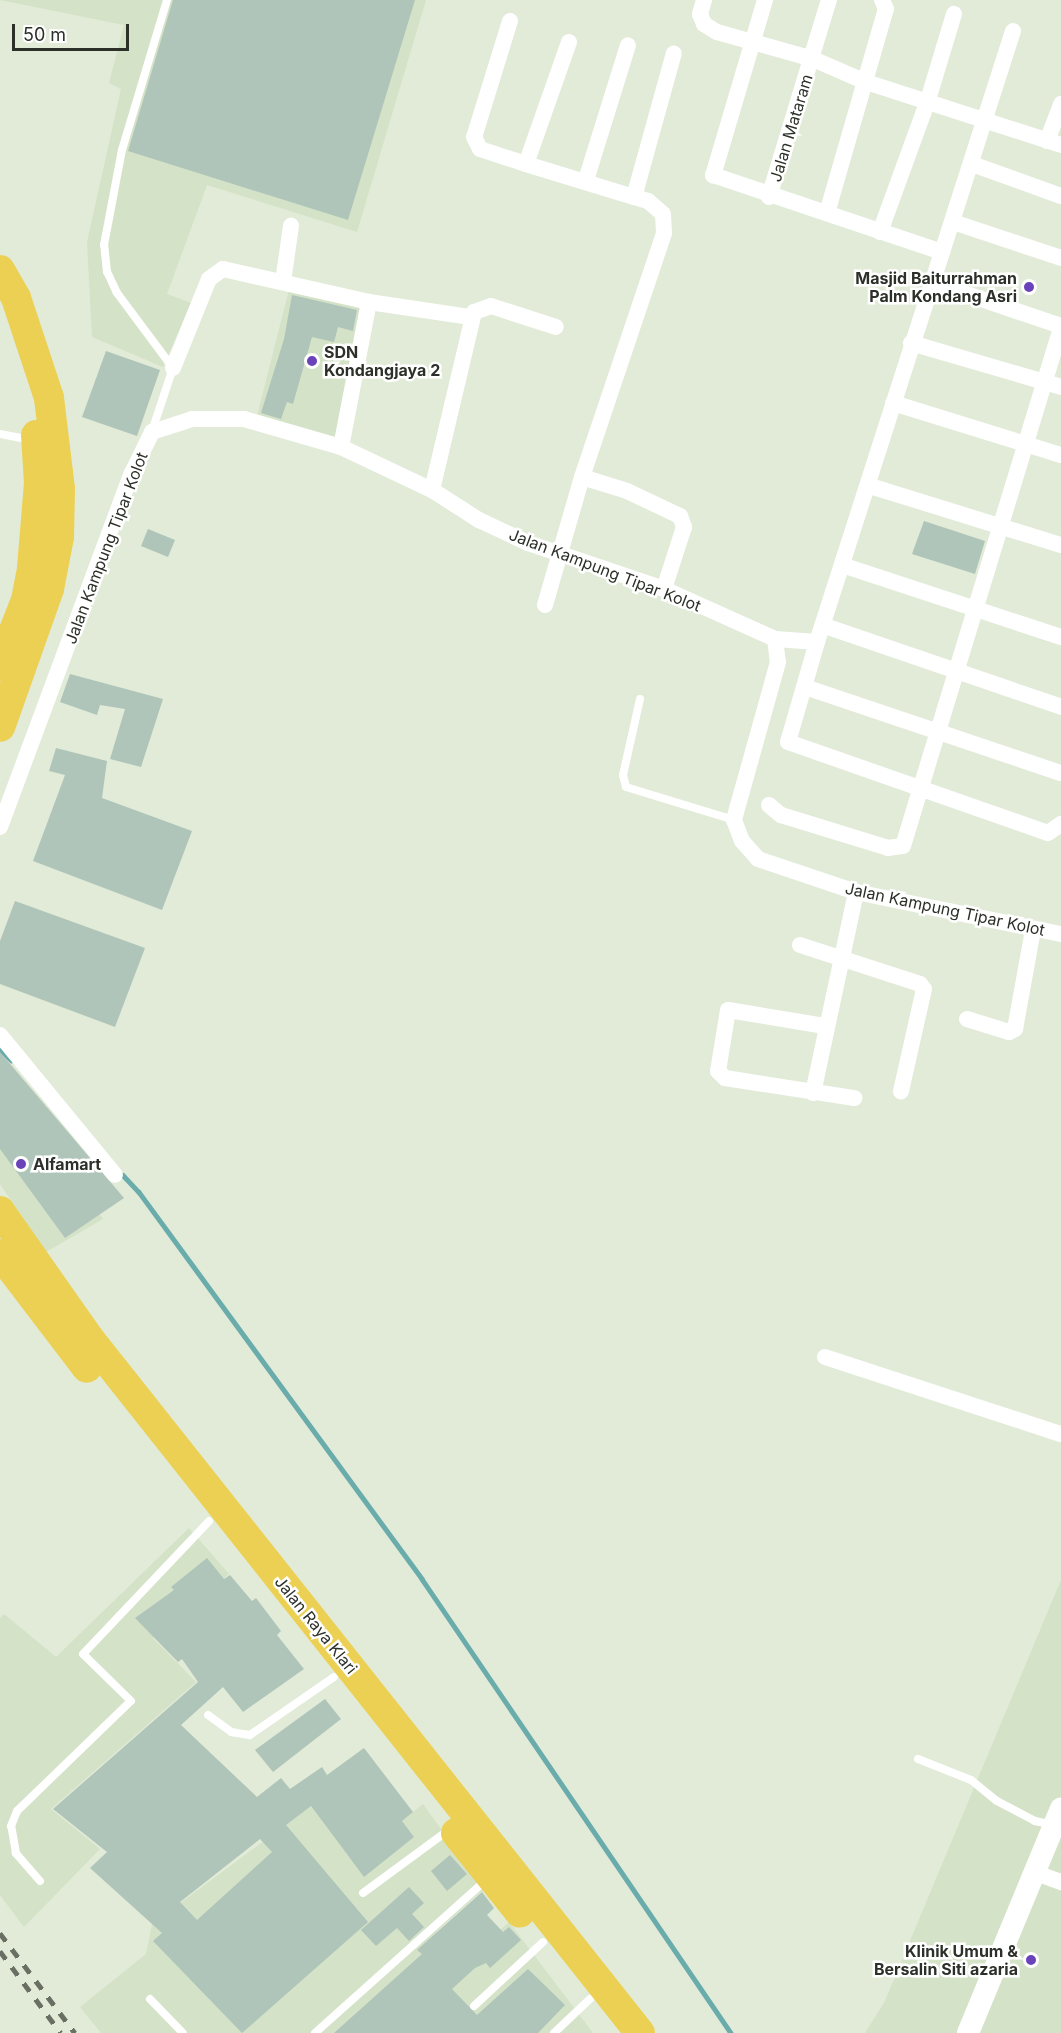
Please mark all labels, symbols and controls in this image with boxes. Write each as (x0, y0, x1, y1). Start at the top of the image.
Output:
scale bar (15, 12, 132, 50)
text: 50 m (23, 24, 66, 45)
street label: Jalan Mataram (765, 72, 817, 184)
place label: Masjid Baiturrahman Palm Kondang Asri (855, 268, 1017, 306)
marker: Masjid Baiturrahman Palm Kondang Asri (1022, 280, 1036, 294)
place label: SDN Kondangjaya 2 (324, 342, 440, 380)
marker: SDN Kondangjaya 2 (305, 354, 319, 368)
street label: Jalan Kampung Tipar Kolot (61, 449, 151, 647)
street label: Jalan Kampung Tipar Kolot (506, 525, 704, 615)
street label: Jalan Kampung Tipar Kolot (843, 878, 1047, 940)
place label: Alfamart (33, 1154, 101, 1174)
marker: Alfamart (14, 1157, 28, 1171)
street label: Jalan Raya Klari (271, 1572, 361, 1678)
place label: Klinik Umum & Bersalin Siti azaria (874, 1941, 1018, 1979)
marker: Klinik Umum & Bersalin Siti azaria (1022, 1951, 1040, 1969)

